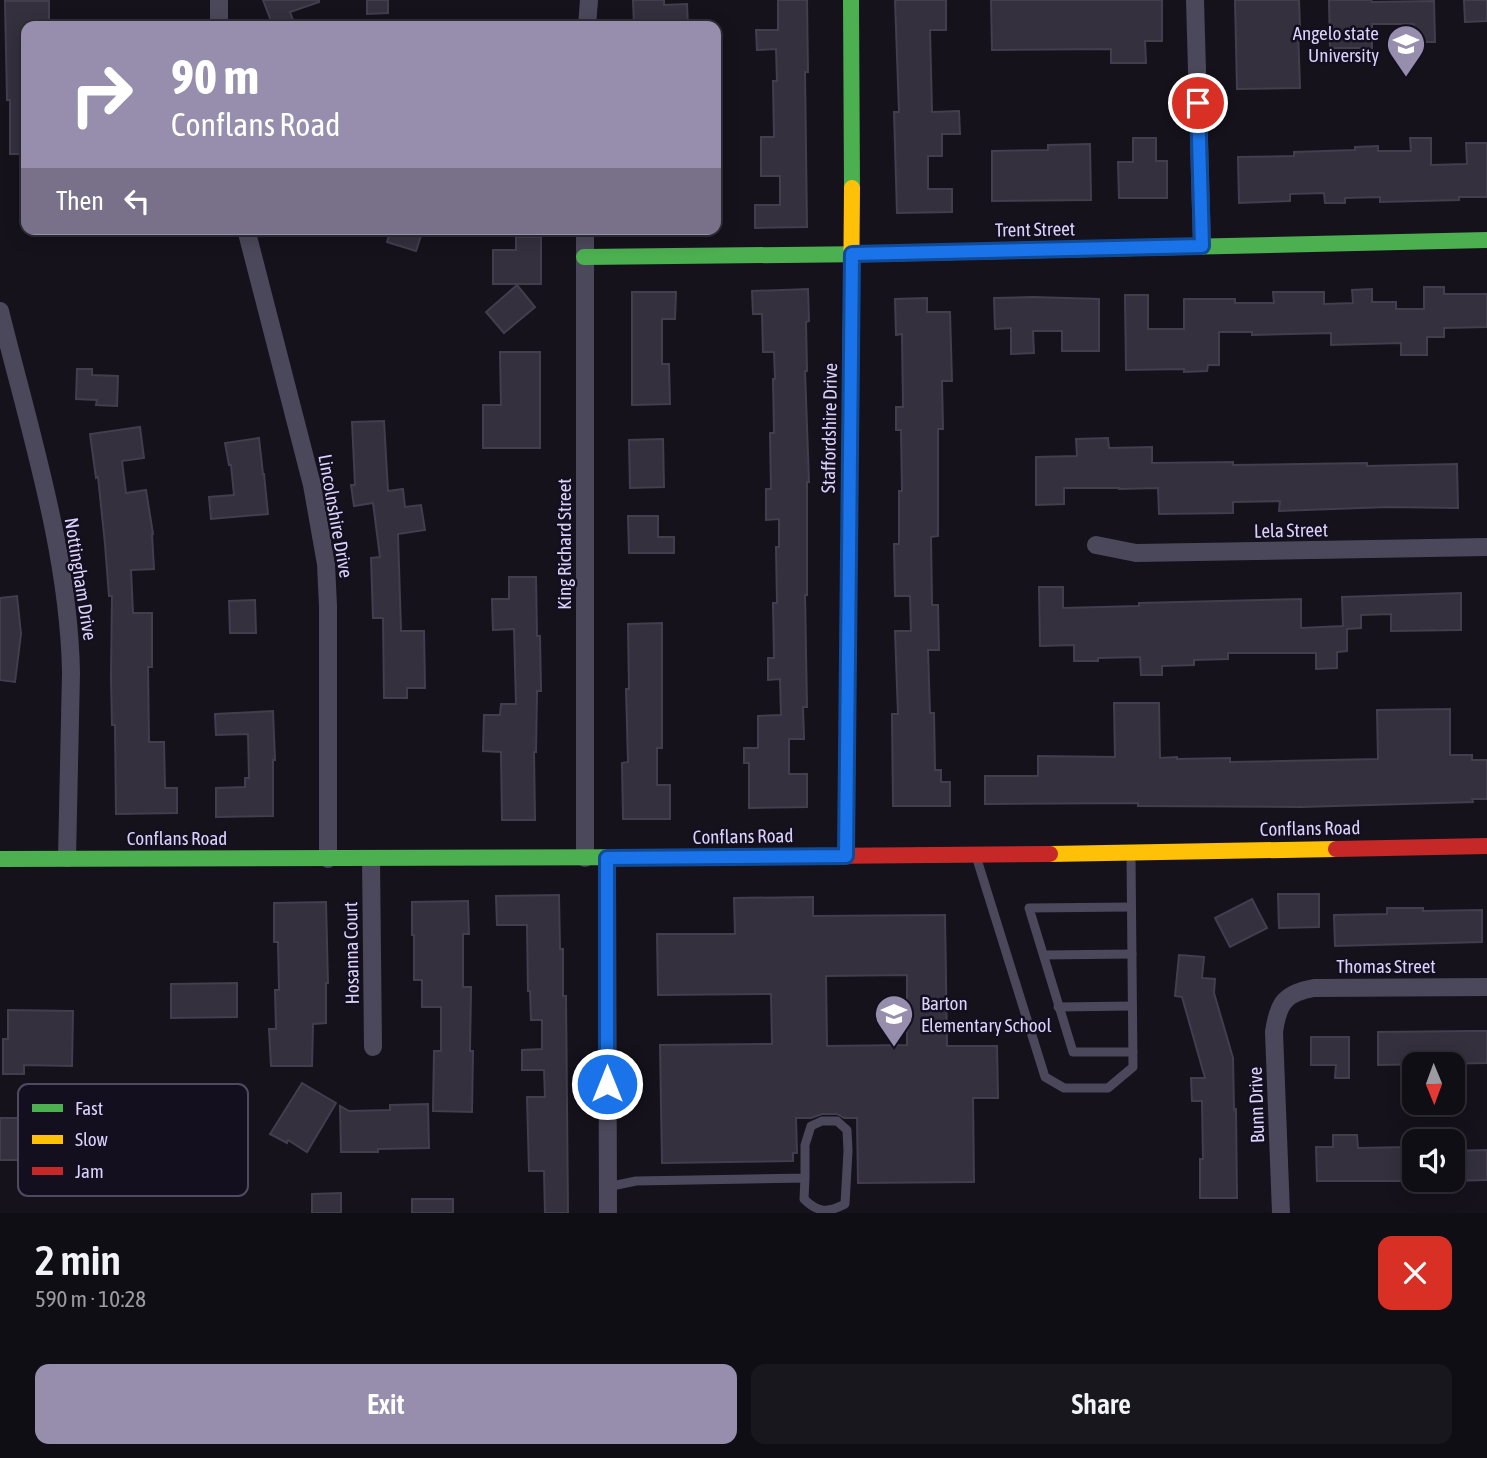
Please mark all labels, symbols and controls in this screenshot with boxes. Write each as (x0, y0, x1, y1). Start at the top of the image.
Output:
place label: Angelo state University (1293, 22, 1379, 66)
school or university icon: Angelo state University (1385, 23, 1427, 78)
text: 90 m (171, 48, 259, 104)
icon: right (56, 49, 147, 140)
pin (1168, 73, 1228, 133)
icon: arrive (1179, 84, 1217, 122)
text: Conflans Road (171, 106, 340, 143)
icon: left (118, 182, 156, 220)
text: Then (56, 186, 104, 216)
street label: Trent Street (995, 217, 1075, 241)
street label: Staffordshire Drive (817, 363, 841, 493)
street label: Lincolnshire Drive (314, 452, 358, 580)
street label: King Richard Street (553, 478, 575, 610)
street label: Nottingham Drive (60, 516, 102, 642)
street label: Lela Street (1254, 518, 1328, 542)
street label: Conflans Road (1260, 816, 1360, 840)
street label: Conflans Road (693, 824, 793, 848)
street label: Conflans Road (127, 827, 227, 849)
street label: Hosanna Court (339, 901, 363, 1005)
street label: Thomas Street (1336, 955, 1436, 977)
place label: Barton Elementary School (921, 992, 1052, 1036)
school or university icon: Barton Elementary School (873, 993, 915, 1048)
position arrow (570, 1047, 644, 1121)
north arrow (1402, 1052, 1465, 1115)
map controls (1402, 1052, 1465, 1192)
street label: Bunn Drive (1244, 1067, 1268, 1143)
legend (18, 1084, 248, 1196)
text: Fast (75, 1097, 103, 1119)
text: Slow (75, 1128, 109, 1150)
button: sound (1402, 1129, 1465, 1192)
text: Jam (75, 1160, 104, 1182)
text: 2 min (35, 1236, 121, 1284)
button: close (1378, 1236, 1452, 1310)
text: 590 m · 10:28 (35, 1286, 146, 1312)
button: Exit (35, 1364, 737, 1444)
button: Share (751, 1364, 1452, 1444)

